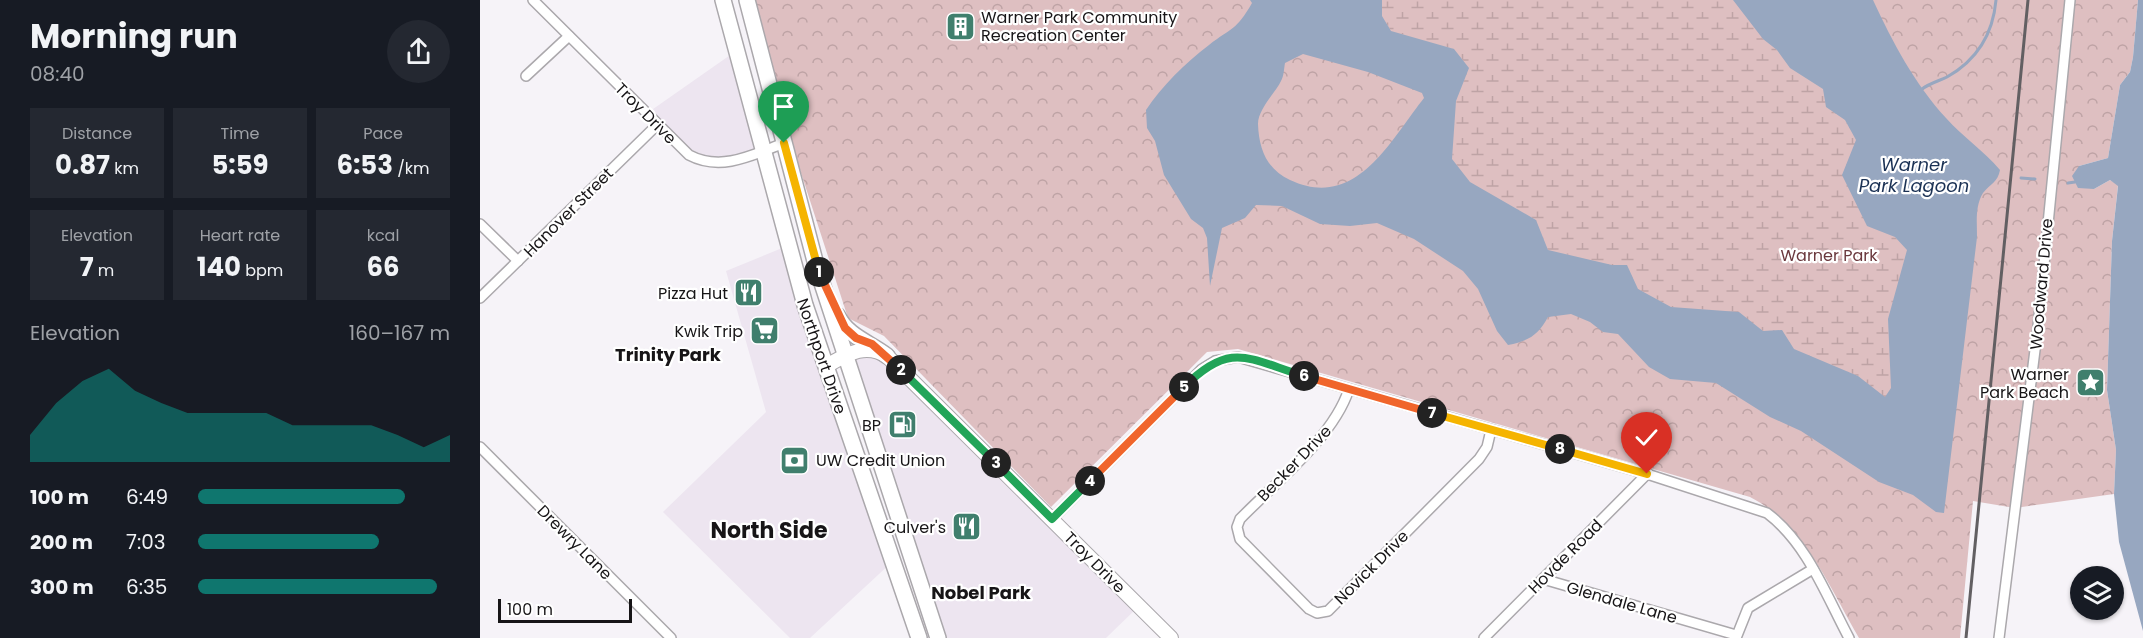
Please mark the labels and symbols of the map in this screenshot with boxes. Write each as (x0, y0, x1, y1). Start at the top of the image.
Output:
place label: Warner Park Community Recreation Center (981, 6, 1177, 47)
building icon: Warner Park Community Recreation Center (944, 10, 976, 42)
street label: Troy Drive (610, 78, 681, 149)
pin (758, 81, 809, 143)
water label: Warner Park Lagoon (1859, 152, 1969, 198)
street label: Hanover Street (518, 162, 618, 262)
street label: Woodward Drive (2024, 217, 2059, 351)
park label: Warner Park (1780, 244, 1878, 267)
pin: 1 (804, 257, 834, 287)
restaurant icon: Pizza Hut (733, 277, 765, 309)
place label: Pizza Hut (658, 282, 728, 305)
street label: Northport Drive (791, 295, 852, 417)
supermarket icon: Kwik Trip (748, 315, 780, 347)
place label: Kwik Trip (674, 320, 743, 343)
district label: Trinity Park (615, 342, 722, 367)
pin: 2 (886, 355, 916, 385)
pin: 6 (1289, 361, 1319, 391)
place label: Warner Park Beach (1980, 363, 2069, 404)
place icon: Warner Park Beach (2074, 367, 2106, 399)
pin: 5 (1169, 372, 1199, 402)
pin: 7 (1417, 398, 1447, 428)
fuel station icon: BP (886, 409, 918, 441)
pin (1621, 412, 1672, 474)
place label: BP (862, 414, 881, 437)
street label: Becker Drive (1252, 420, 1337, 507)
pin: 8 (1545, 434, 1575, 464)
bank icon: UW Credit Union (779, 444, 811, 476)
pin: 3 (981, 448, 1011, 478)
place label: UW Credit Union (816, 449, 945, 472)
pin: 4 (1075, 466, 1105, 496)
street label: Drewry Lane (532, 500, 617, 585)
restaurant icon: Culver's (951, 511, 983, 543)
street label: Hovde Road (1523, 514, 1608, 599)
district label: North Side (711, 515, 827, 546)
place label: Culver's (884, 516, 946, 539)
street label: Novick Drive (1329, 525, 1414, 610)
street label: Troy Drive (1059, 527, 1130, 598)
street label: Glendale Lane (1564, 576, 1680, 629)
district label: Nobel Park (931, 580, 1032, 605)
scale bar (498, 596, 632, 624)

